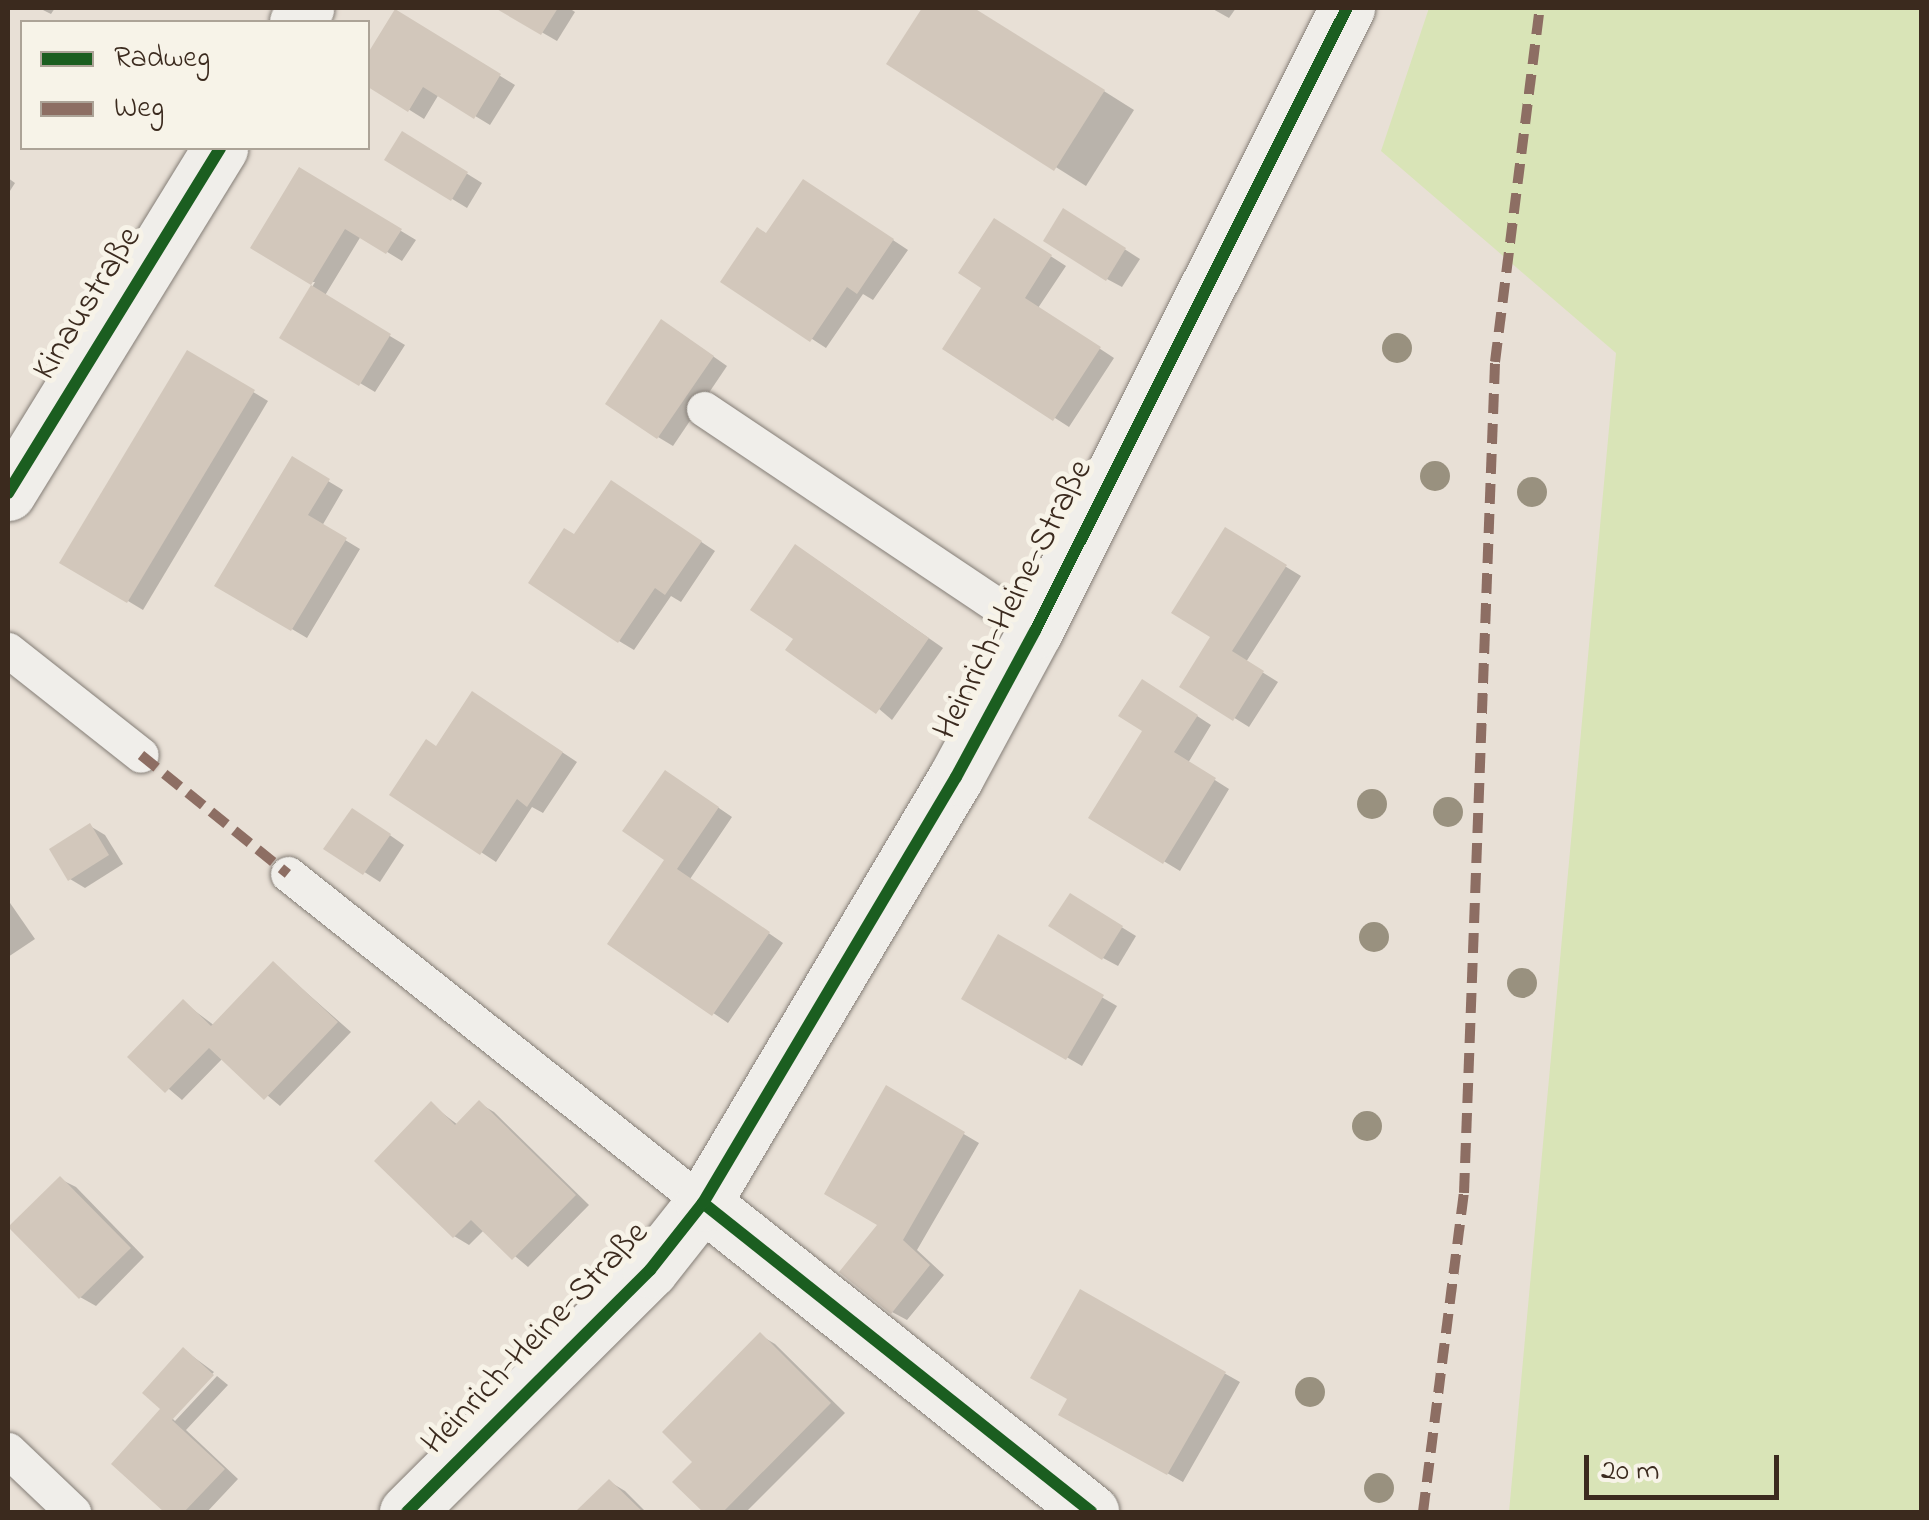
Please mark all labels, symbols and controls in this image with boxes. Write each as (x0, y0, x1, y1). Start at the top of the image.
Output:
legend (20, 20, 370, 150)
text: Radweg (114, 37, 210, 81)
text: Weg (114, 87, 164, 131)
street label: Kinaustraße (24, 220, 152, 388)
street label: Heinrich-Heine-Straße (925, 453, 1103, 747)
street label: Heinrich-Heine-Straße (414, 1214, 658, 1464)
scale bar (1589, 1435, 1784, 1497)
text: 20 m (1601, 1450, 1660, 1494)

